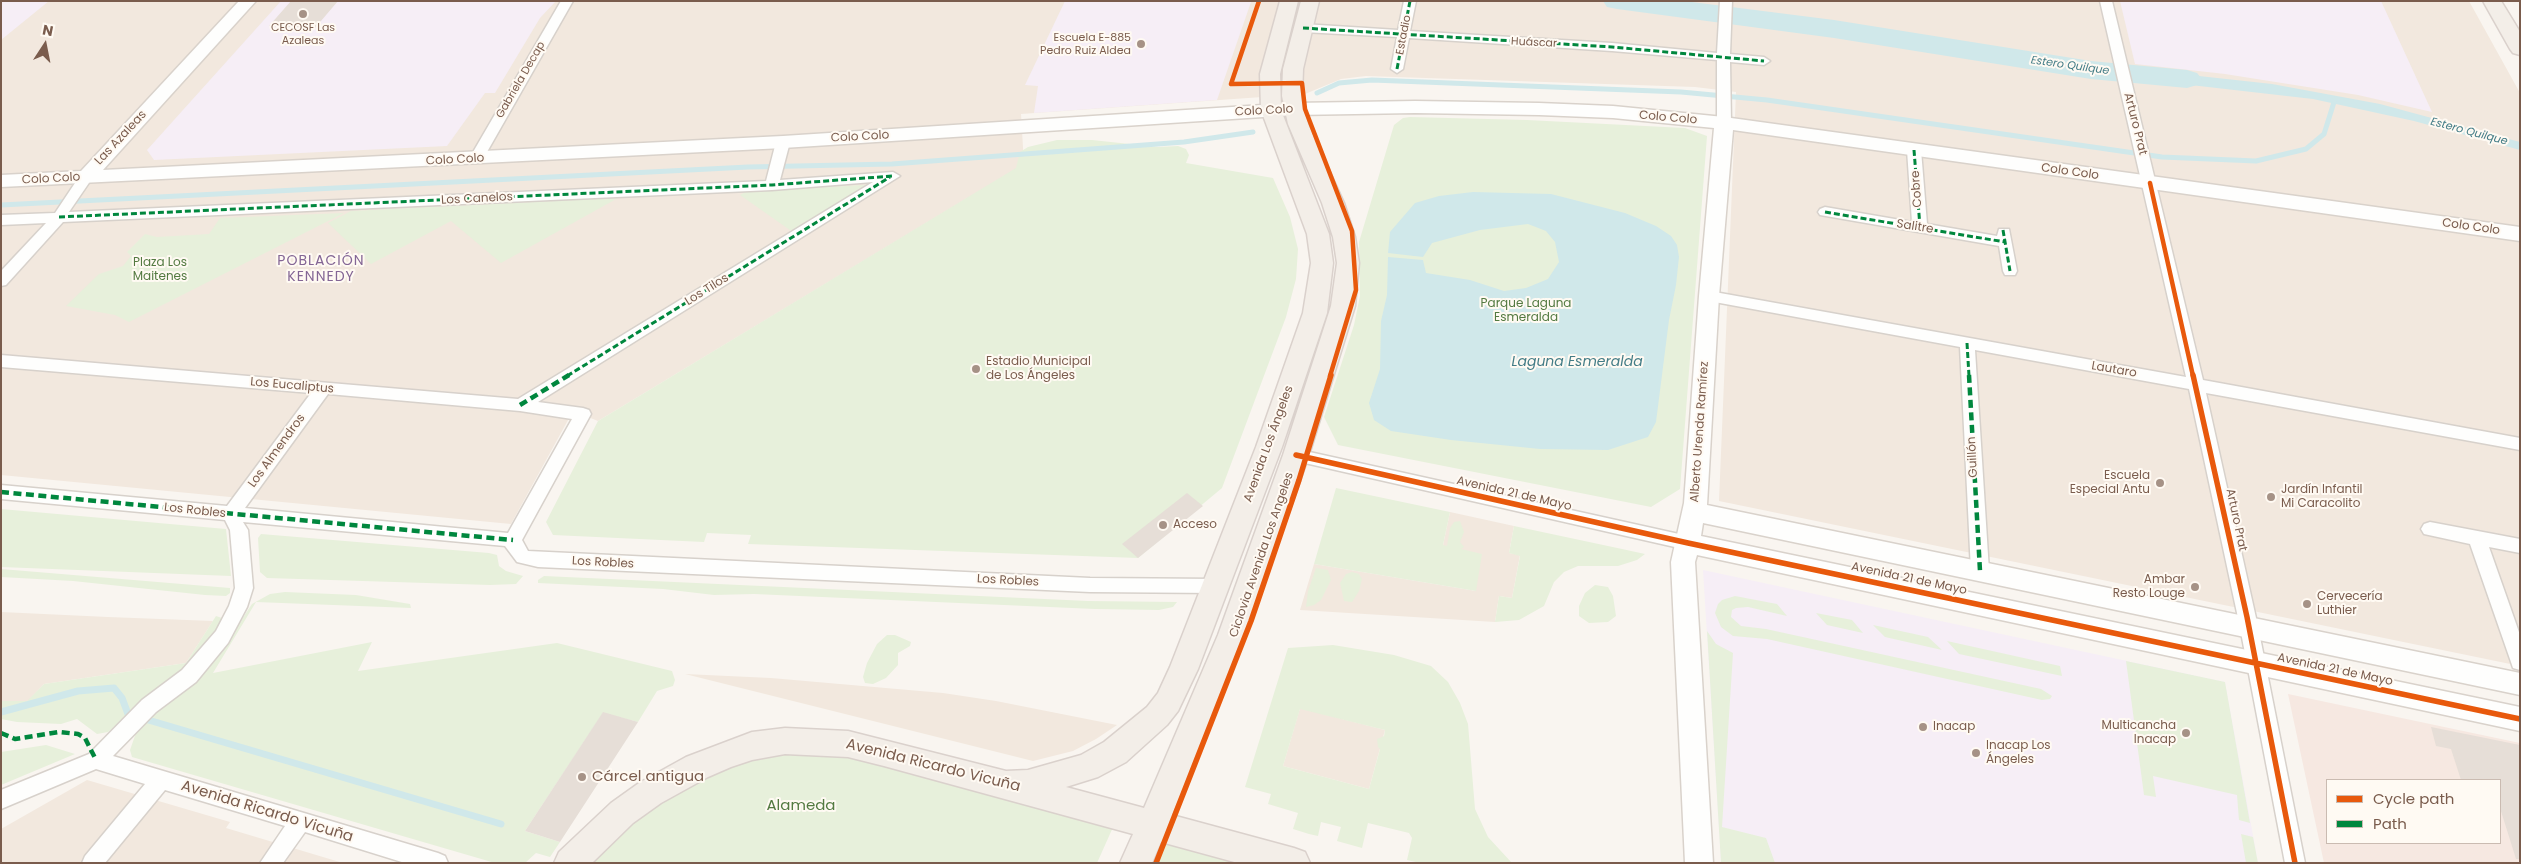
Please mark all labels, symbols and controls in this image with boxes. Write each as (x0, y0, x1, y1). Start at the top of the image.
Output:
marker: CECOSF Las Azaleas (297, 8, 309, 20)
street label: Estadio (1394, 14, 1414, 56)
text: N (41, 19, 55, 41)
north arrow (20, 20, 70, 70)
place label: CECOSF Las Azaleas (271, 21, 335, 47)
place label: Escuela E-885 Pedro Ruiz Aldea (1040, 31, 1131, 57)
street label: Huáscar (1511, 35, 1557, 51)
marker: Escuela E-885 Pedro Ruiz Aldea (1135, 38, 1147, 50)
street label: Gabriela Decap (494, 39, 548, 121)
water label: Estero Quilque (2030, 54, 2110, 78)
street label: Arturo Prat (2120, 91, 2150, 157)
street label: Colo Colo (1234, 102, 1294, 120)
street label: Las Azaleas (92, 108, 150, 168)
street label: Colo Colo (1638, 108, 1698, 128)
water label: Estero Quilque (2429, 115, 2509, 149)
street label: Colo Colo (830, 128, 890, 146)
street label: Colo Colo (425, 151, 485, 169)
street label: Colo Colo (2040, 161, 2100, 183)
street label: Colo Colo (21, 170, 81, 188)
street label: Cobre (1909, 170, 1925, 208)
street label: Los Canelos (441, 190, 513, 208)
street label: Colo Colo (2441, 216, 2501, 238)
street label: Salitre (1895, 217, 1935, 237)
district label: POBLACIÓN KENNEDY (276, 253, 366, 286)
park label: Plaza Los Maitenes (133, 256, 187, 284)
street label: Los Tilos (683, 271, 731, 309)
park label: Parque Laguna Esmeralda (1481, 297, 1571, 325)
water label: Laguna Esmeralda (1511, 354, 1643, 370)
place label: Estadio Municipal de Los Ángeles (986, 355, 1091, 383)
street label: Lautaro (2090, 359, 2138, 381)
street label: Alberto Urenda Ramírez (1688, 361, 1712, 503)
marker: Estadio Municipal de Los Ángeles (970, 363, 982, 375)
street label: Los Eucaliptus (250, 375, 334, 397)
street label: Avenida Los Ángeles (1241, 384, 1297, 504)
street label: Los Almendros (245, 411, 309, 491)
street label: Guillón (1965, 436, 1981, 478)
place label: Escuela Especial Antu (2070, 469, 2150, 497)
street label: Ciclovia Avenida Los Angeles (1227, 471, 1297, 639)
street label: Avenida 21 de Mayo (1455, 474, 1573, 514)
marker: Escuela Especial Antu (2154, 477, 2166, 489)
place label: Jardín Infantil Mi Caracolito (2281, 483, 2363, 511)
street label: Arturo Prat (2222, 487, 2250, 553)
marker: Jardín Infantil Mi Caracolito (2265, 491, 2277, 503)
street label: Los Robles (163, 501, 227, 521)
place label: Acceso (1173, 518, 1217, 532)
marker: Acceso (1157, 519, 1169, 531)
street label: Los Robles (572, 554, 634, 572)
street label: Avenida 21 de Mayo (1850, 560, 1968, 598)
street label: Los Robles (977, 572, 1039, 590)
place label: Ambar Resto Louge (2113, 573, 2185, 601)
marker: Ambar Resto Louge (2189, 581, 2201, 593)
place label: Cervecería Luthier (2317, 590, 2383, 618)
marker: Cervecería Luthier (2301, 598, 2313, 610)
street label: Avenida 21 de Mayo (2276, 651, 2394, 689)
place label: Multicancha Inacap (2102, 719, 2176, 747)
place label: Inacap (1933, 720, 1975, 734)
marker: Inacap (1917, 721, 1929, 733)
marker: Multicancha Inacap (2180, 727, 2192, 739)
street label: Avenida Ricardo Vicuña (844, 736, 1022, 796)
place label: Inacap Los Ángeles (1986, 739, 2051, 767)
marker: Inacap Los Ángeles (1970, 747, 1982, 759)
place label: Cárcel antigua (592, 768, 704, 786)
marker: Cárcel antigua (576, 771, 588, 783)
street label: Avenida Ricardo Vicuña (179, 777, 355, 847)
legend (2326, 779, 2501, 844)
text: Cycle path (2373, 788, 2454, 809)
park label: Alameda (767, 797, 835, 815)
text: Path (2373, 813, 2407, 834)

